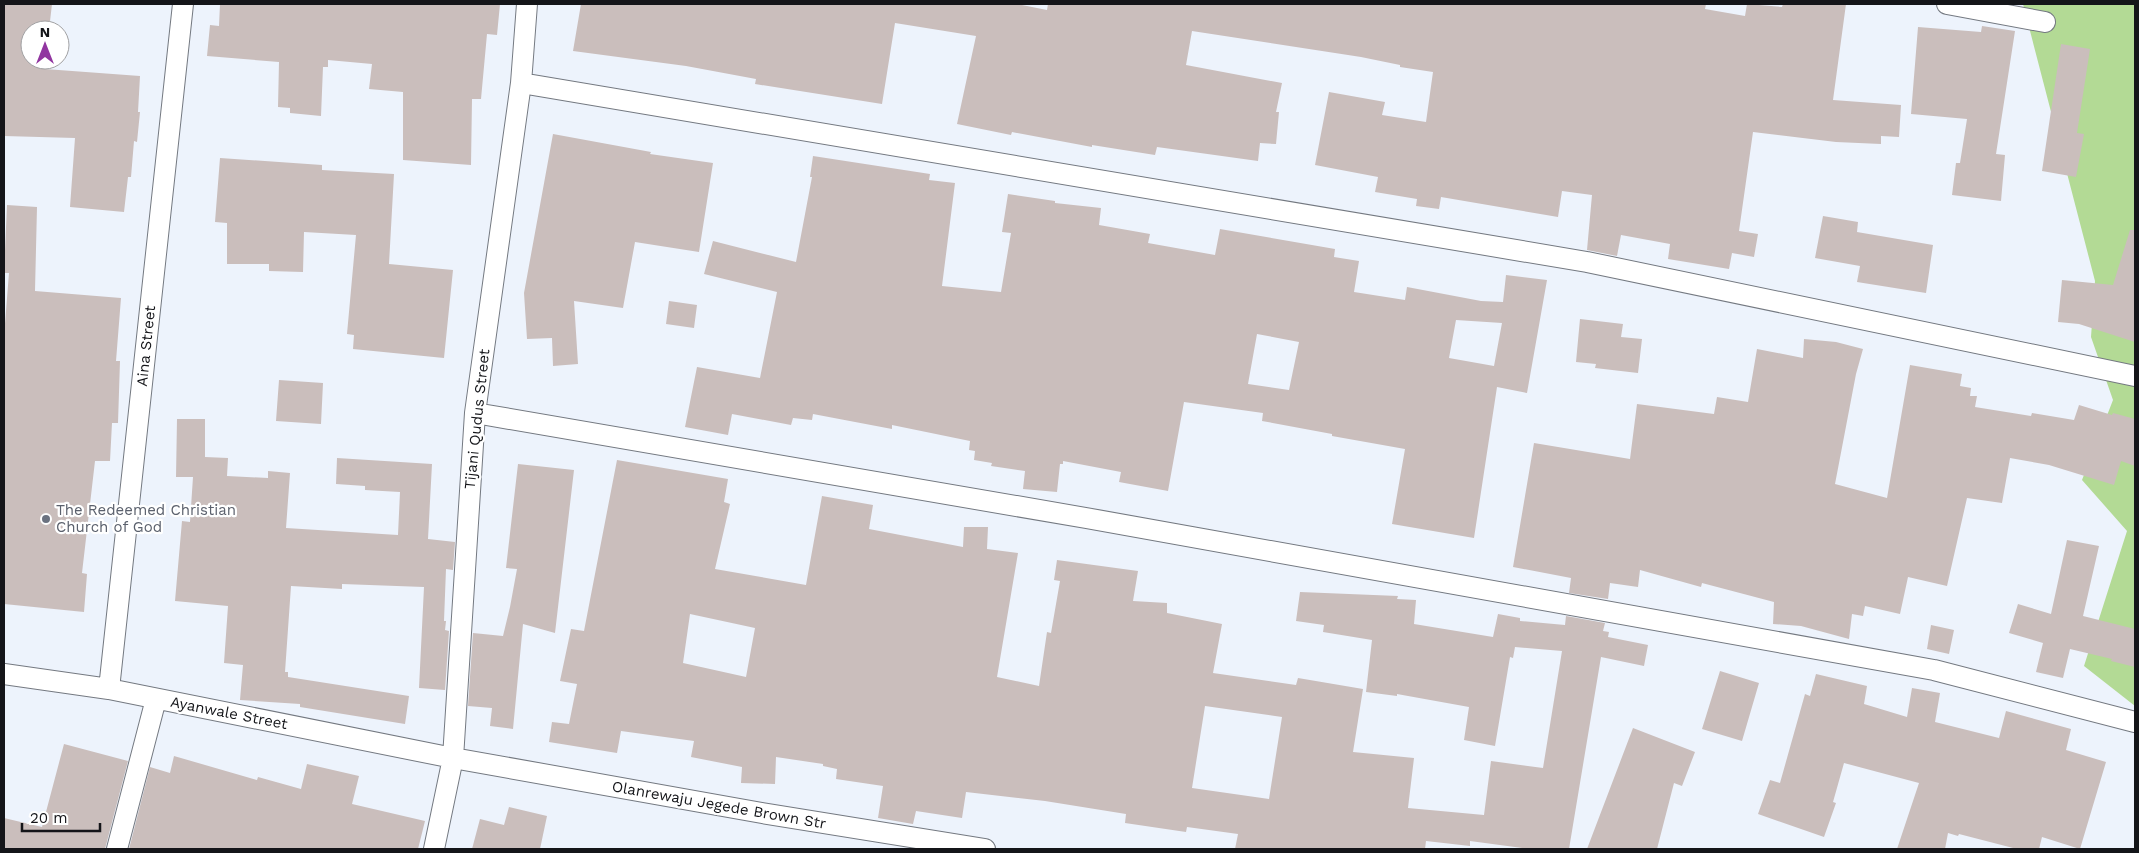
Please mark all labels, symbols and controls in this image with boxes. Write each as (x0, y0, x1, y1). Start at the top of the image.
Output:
north arrow (20, 20, 70, 70)
text: N (40, 24, 50, 40)
street label: Aina Street (133, 304, 159, 388)
street label: Tijani Qudus Street (461, 347, 493, 490)
place label: The Redeemed Christian Church of God (56, 501, 236, 536)
marker: The Redeemed Christian Church of God (40, 513, 52, 525)
street label: Ayanwale Street (169, 693, 290, 733)
street label: Olanrewaju Jegede Brown Str (611, 777, 827, 833)
scale bar (22, 800, 100, 832)
text: 20 m (30, 809, 68, 827)

